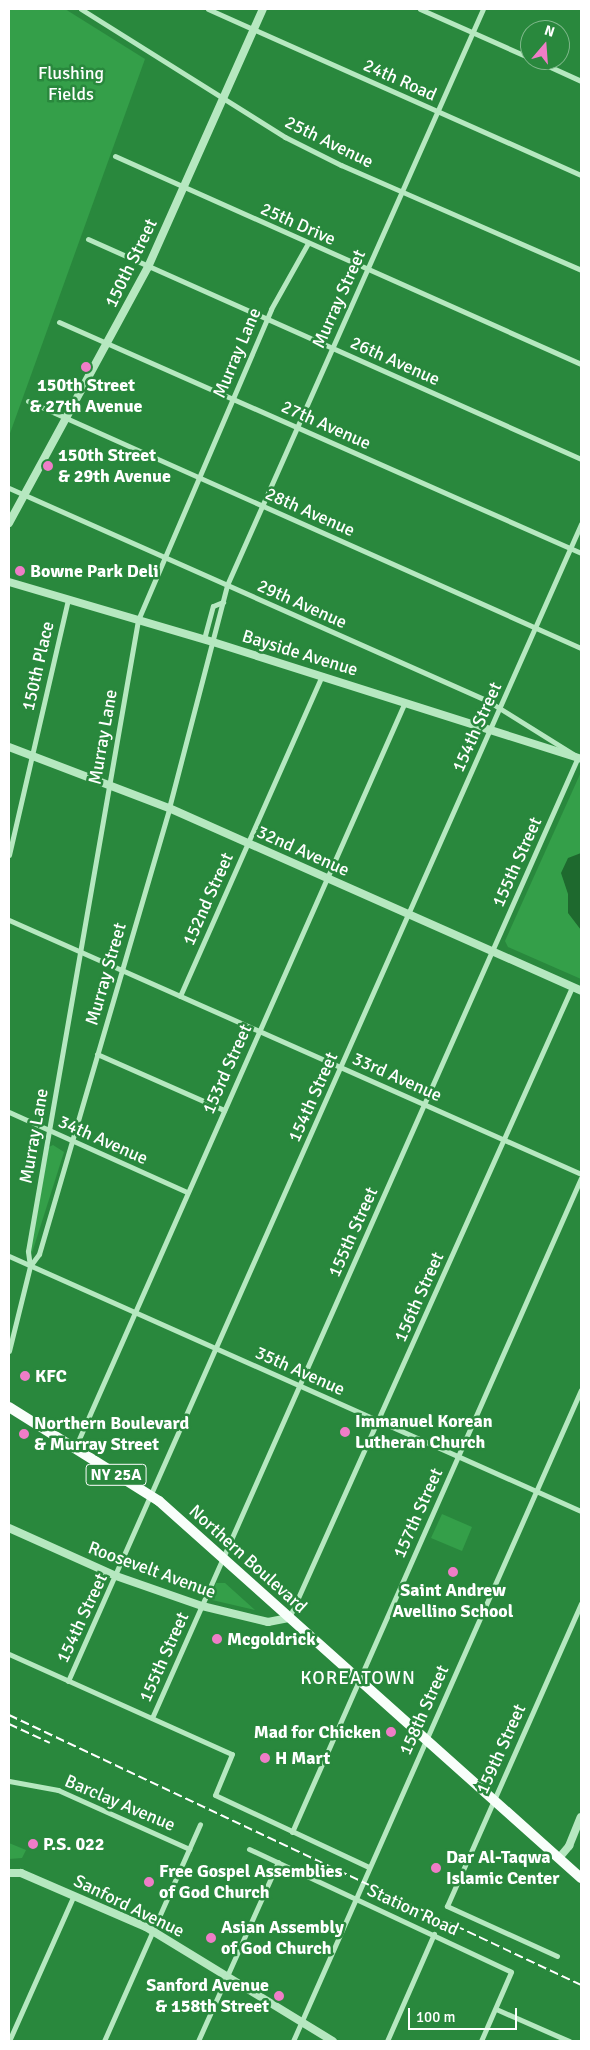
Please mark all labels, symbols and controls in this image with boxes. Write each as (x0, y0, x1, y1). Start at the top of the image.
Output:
north arrow (520, 20, 570, 70)
text: N (542, 22, 557, 41)
street label: 24th Road (360, 54, 440, 106)
park label: Flushing Fields (38, 63, 104, 106)
street label: 25th Avenue (281, 111, 377, 173)
street label: 25th Drive (257, 198, 339, 250)
street label: 150th Street (100, 215, 162, 311)
street label: Murray Street (308, 246, 370, 352)
street label: Murray Lane (208, 305, 266, 401)
street label: 26th Avenue (347, 332, 443, 390)
marker: 150th Street & 27th Avenue (80, 361, 92, 373)
place label: 150th Street & 27th Avenue (30, 375, 142, 418)
street label: 27th Avenue (278, 396, 374, 454)
place label: 150th Street & 29th Avenue (58, 445, 171, 488)
marker: 150th Street & 29th Avenue (42, 460, 54, 472)
street label: 28th Avenue (262, 483, 358, 541)
place label: Bowne Park Deli (30, 560, 159, 582)
marker: Bowne Park Deli (14, 565, 26, 577)
street label: 29th Avenue (254, 575, 350, 633)
street label: 150th Place (17, 619, 59, 713)
street label: Bayside Avenue (240, 625, 360, 681)
street label: 154th Street (448, 679, 506, 775)
street label: Murray Lane (84, 688, 122, 786)
street label: 155th Street (488, 814, 546, 910)
street label: 32nd Avenue (253, 821, 353, 881)
street label: 152nd Street (178, 849, 238, 949)
street label: Murray Street (81, 920, 131, 1028)
street label: 153rd Street (198, 1021, 256, 1117)
street label: 33rd Avenue (349, 1048, 445, 1106)
street label: 154th Street (284, 1049, 342, 1145)
street label: Murray Lane (15, 1087, 53, 1185)
street label: 34th Avenue (55, 1111, 151, 1169)
street label: 155th Street (324, 1184, 382, 1280)
street label: 156th Street (390, 1249, 448, 1345)
street label: 35th Avenue (252, 1342, 348, 1400)
place label: KFC (35, 1365, 67, 1387)
marker: KFC (19, 1370, 31, 1382)
place label: Immanuel Korean Lutheran Church (355, 1411, 492, 1454)
place label: Northern Boulevard & Murray Street (34, 1413, 189, 1456)
marker: Immanuel Korean Lutheran Church (339, 1426, 351, 1438)
marker: Northern Boulevard & Murray Street (18, 1428, 30, 1440)
road number: NY 25A (85, 1462, 147, 1488)
street label: 157th Street (389, 1465, 447, 1561)
street label: Northern Boulevard (185, 1500, 311, 1618)
street label: Roosevelt Avenue (85, 1537, 219, 1603)
marker: Saint Andrew Avellino School (447, 1566, 459, 1578)
street label: 154th Street (52, 1570, 112, 1666)
place label: Saint Andrew Avellino School (393, 1580, 513, 1622)
street label: 155th Street (135, 1609, 193, 1705)
place label: Mcgoldrick (227, 1628, 316, 1650)
marker: Mcgoldrick (211, 1633, 223, 1645)
street label: 158th Street (395, 1662, 453, 1758)
district label: KOREATOWN (299, 1668, 417, 1690)
street label: 159th Street (472, 1701, 530, 1797)
place label: Mad for Chicken (254, 1721, 381, 1743)
marker: Mad for Chicken (385, 1726, 397, 1738)
place label: H Mart (275, 1747, 330, 1769)
marker: H Mart (259, 1752, 271, 1764)
street label: Barclay Avenue (62, 1770, 178, 1836)
place label: P.S. 022 (43, 1833, 105, 1855)
marker: P.S. 022 (27, 1838, 39, 1850)
place label: Dar Al-Taqwa Islamic Center (446, 1847, 559, 1890)
place label: Free Gospel Assemblies of God Church (159, 1861, 343, 1904)
marker: Dar Al-Taqwa Islamic Center (430, 1862, 442, 1874)
street label: Sanford Avenue (70, 1870, 188, 1942)
marker: Free Gospel Assemblies of God Church (143, 1876, 155, 1888)
street label: Station Road (364, 1879, 462, 1941)
place label: Asian Assembly of God Church (221, 1917, 344, 1960)
marker: Asian Assembly of God Church (205, 1932, 217, 1944)
place label: Sanford Avenue & 158th Street (146, 1975, 269, 2018)
marker: Sanford Avenue & 158th Street (273, 1990, 285, 2002)
scale bar (410, 1998, 519, 2030)
text: 100 m (416, 2008, 456, 2026)

